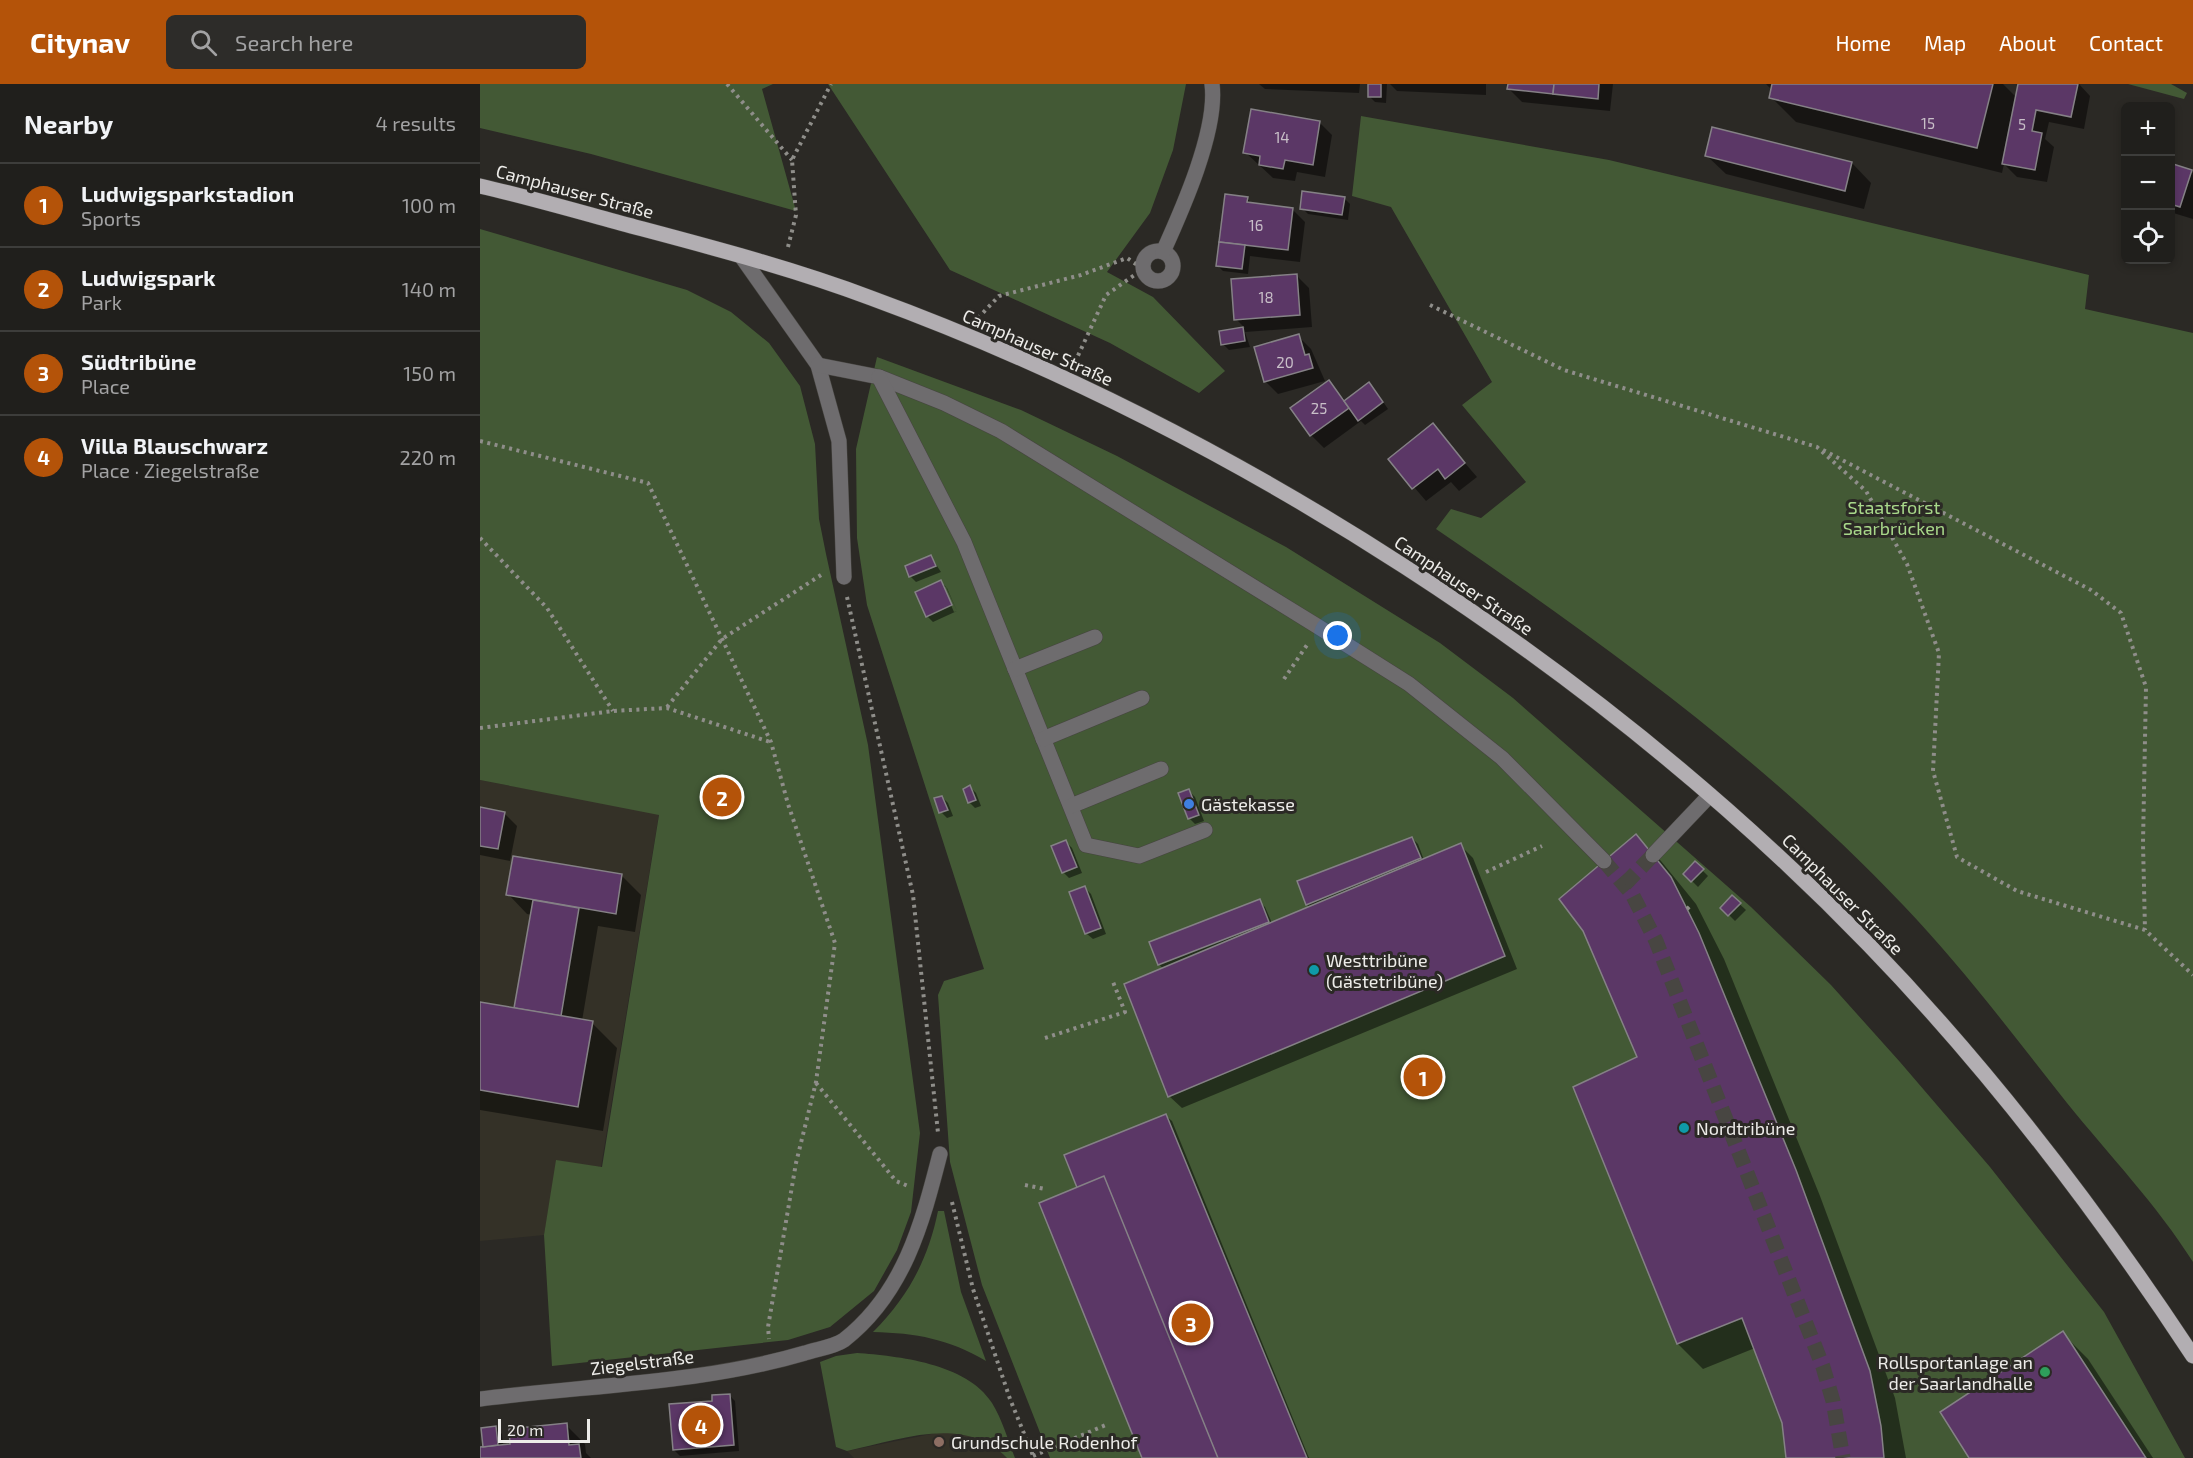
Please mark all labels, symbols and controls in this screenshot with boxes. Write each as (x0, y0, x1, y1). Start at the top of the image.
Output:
search box (166, 15, 586, 69)
text: Citynav (30, 25, 130, 59)
icon: search (187, 26, 220, 59)
text: Search here (235, 29, 353, 55)
text: Home (1835, 30, 1891, 55)
text: Map (1924, 30, 1966, 55)
text: About (1999, 30, 2056, 55)
text: Contact (2089, 30, 2163, 55)
map controls (2121, 102, 2175, 264)
button: + (2121, 102, 2175, 156)
text: Nearby (24, 108, 113, 139)
text: 4 results (376, 111, 456, 135)
house number: 15 (1921, 114, 1935, 132)
house number: 5 (2018, 115, 2026, 133)
house number: 14 (1274, 128, 1290, 146)
button: − (2121, 156, 2175, 210)
street label: Camphauser Straße (494, 159, 656, 223)
text: Ludwigsparkstadion (81, 180, 294, 206)
text: 1 (39, 193, 48, 217)
text: 100 m (402, 193, 456, 217)
text: Sports (81, 206, 141, 230)
button: locate (2121, 210, 2175, 264)
house number: 16 (1249, 216, 1263, 234)
text: Ludwigspark (81, 264, 216, 290)
text: 2 (38, 277, 49, 301)
text: 140 m (402, 277, 456, 301)
house number: 18 (1258, 288, 1274, 306)
text: Park (81, 290, 122, 314)
street label: Camphauser Straße (959, 304, 1117, 390)
text: Südtribüne (81, 348, 196, 374)
house number: 20 (1276, 353, 1294, 371)
text: 3 (38, 361, 49, 385)
text: 150 m (403, 361, 456, 385)
text: Place (81, 374, 130, 398)
house number: 25 (1311, 399, 1327, 417)
text: Villa Blauschwarz (81, 432, 268, 458)
text: 4 (37, 445, 50, 469)
text: 220 m (399, 445, 456, 469)
text: Place · Ziegelstraße (81, 458, 260, 482)
park label: Staatsforst Saarbrücken (1843, 496, 1945, 539)
street label: Camphauser Straße (1391, 530, 1537, 640)
your location (1323, 621, 1352, 650)
pin: 2 (702, 774, 742, 820)
place label: Gästekasse (1201, 793, 1295, 815)
marker: Gästekasse (1182, 797, 1196, 811)
street label: Camphauser Straße (1778, 829, 1908, 959)
place label: Westtribüne (Gästetribüne) (1326, 949, 1443, 992)
marker: Westtribüne (Gästetribüne) (1307, 963, 1321, 977)
pin: 1 (1404, 1054, 1442, 1100)
place label: Nordtribüne (1696, 1117, 1795, 1139)
marker: Nordtribüne (1677, 1121, 1691, 1135)
pin: 3 (1172, 1300, 1210, 1346)
street label: Ziegelstraße (589, 1345, 695, 1379)
place label: Rollsportanlage an der Saarlandhalle (1878, 1351, 2033, 1394)
marker: Rollsportanlage an der Saarlandhalle (2038, 1365, 2052, 1379)
pin: 4 (682, 1402, 720, 1448)
scale bar (498, 1416, 590, 1444)
text: 20 m (507, 1420, 543, 1439)
place label: Grundschule Rodenhof (951, 1431, 1139, 1453)
marker: Grundschule Rodenhof (932, 1435, 946, 1449)

